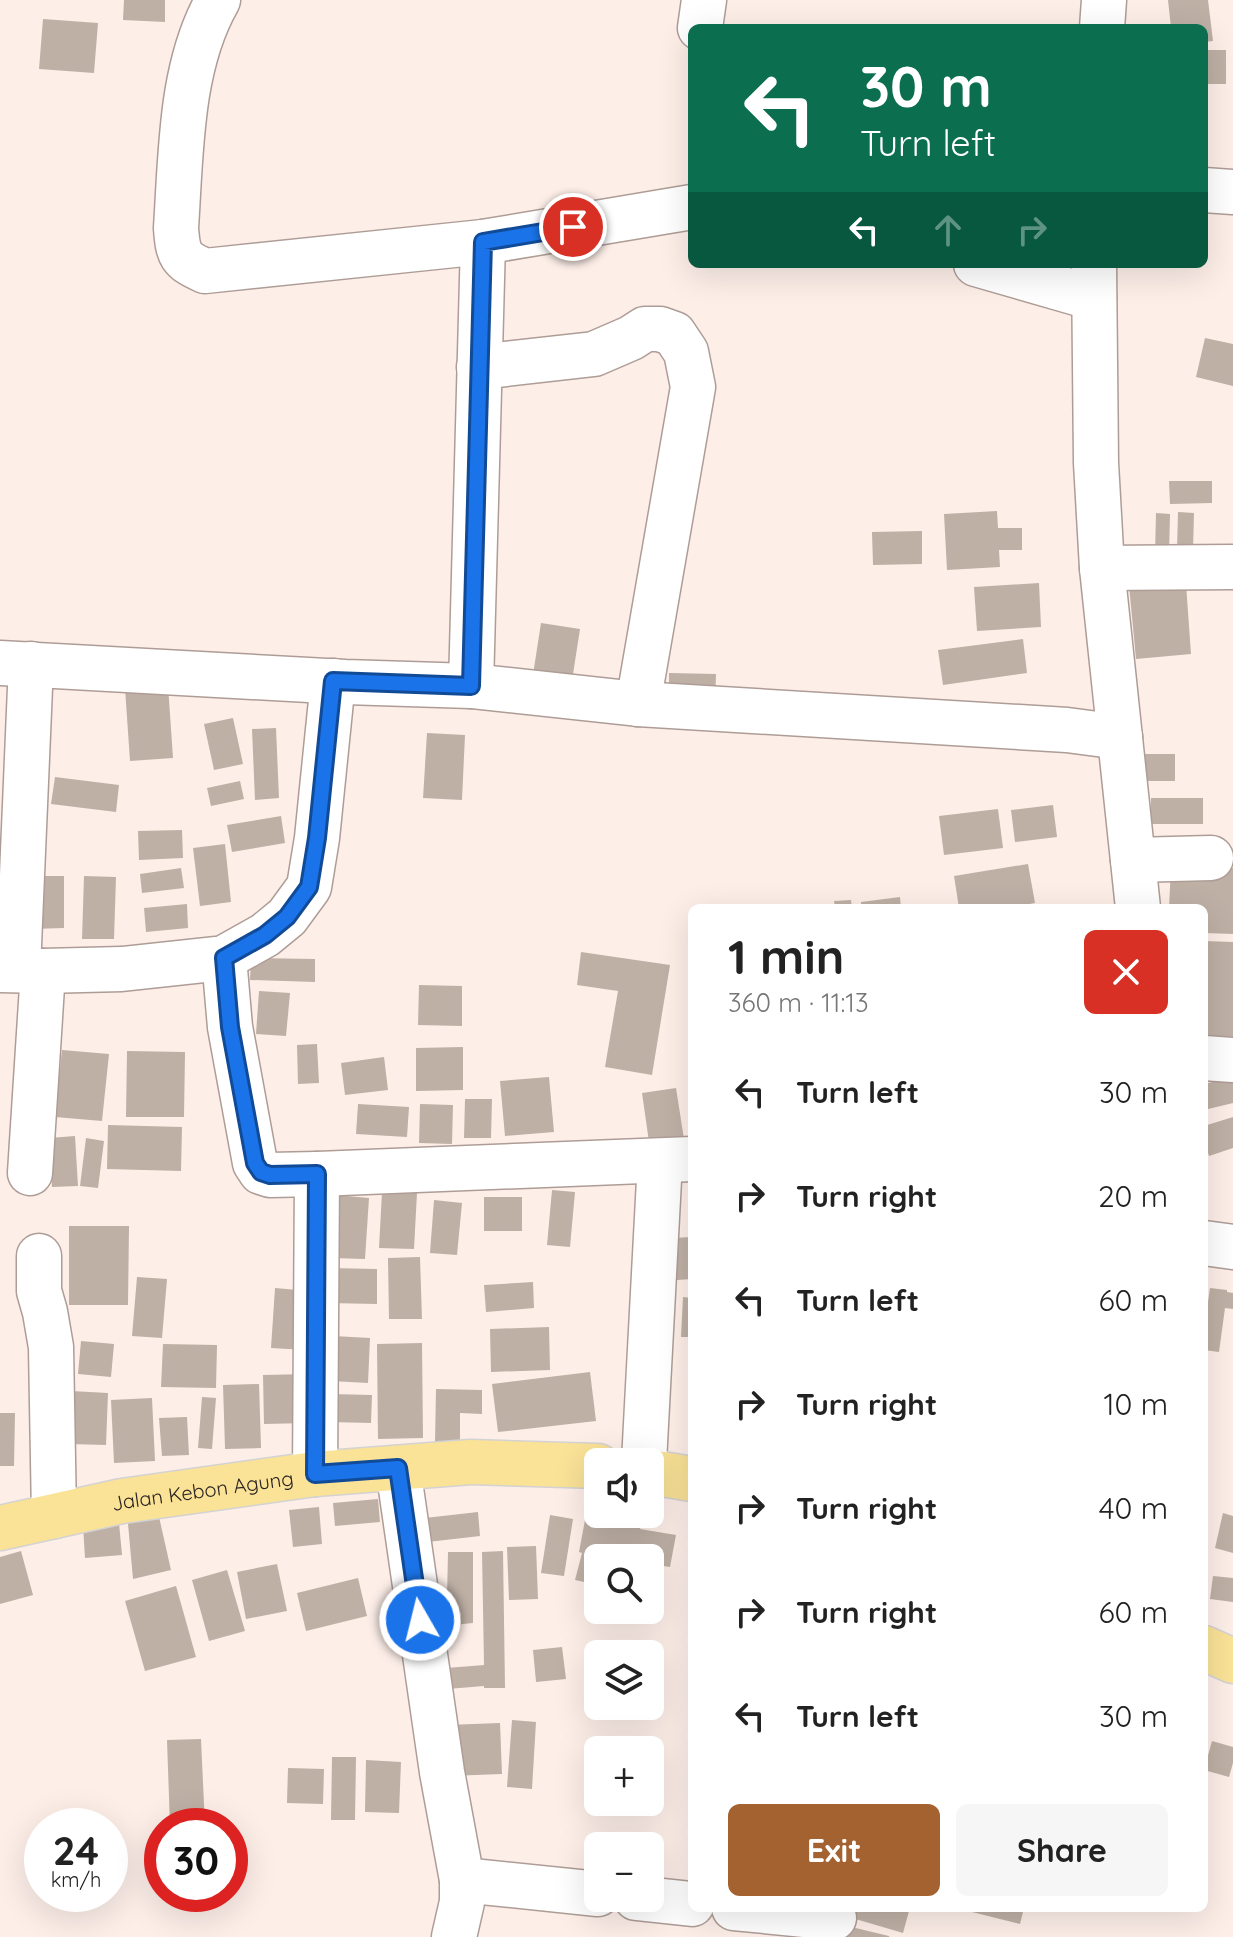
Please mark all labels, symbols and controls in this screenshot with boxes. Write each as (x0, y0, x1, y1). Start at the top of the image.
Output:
text: 30 m (860, 51, 992, 121)
icon: left (728, 56, 832, 160)
text: Turn left (860, 120, 996, 165)
pin (539, 193, 607, 261)
icon: arrive (551, 205, 595, 249)
icon: left (842, 208, 886, 252)
icon: ahead (926, 208, 970, 252)
icon: right (1010, 208, 1054, 252)
text: 1 min (728, 926, 844, 986)
button: close (1084, 930, 1168, 1014)
text: 360 m · 11:13 (728, 986, 869, 1019)
icon: left (728, 1070, 772, 1114)
text: Turn left (796, 1073, 919, 1111)
text: 30 m (1099, 1073, 1168, 1111)
icon: right (728, 1174, 772, 1218)
text: Turn right (796, 1177, 937, 1215)
text: 20 m (1098, 1177, 1168, 1215)
icon: left (728, 1278, 772, 1322)
text: Turn left (796, 1281, 919, 1319)
text: 60 m (1098, 1281, 1168, 1319)
icon: right (728, 1382, 772, 1426)
text: Turn right (796, 1385, 937, 1423)
text: 10 m (1104, 1385, 1168, 1423)
map controls (584, 1448, 664, 1912)
button: sound (584, 1448, 664, 1528)
street label: Jalan Kebon Agung (109, 1465, 295, 1516)
icon: right (728, 1486, 772, 1530)
text: Turn right (796, 1489, 937, 1527)
text: 40 m (1099, 1489, 1168, 1527)
button: search (584, 1544, 664, 1624)
position arrow (378, 1578, 462, 1662)
icon: right (728, 1590, 772, 1634)
text: Turn right (796, 1593, 937, 1631)
text: 60 m (1098, 1593, 1168, 1631)
button: layers (584, 1640, 664, 1720)
icon: left (728, 1694, 772, 1738)
text: Turn left (796, 1697, 919, 1735)
text: 30 m (1099, 1697, 1168, 1735)
button: + (584, 1736, 664, 1816)
button: Exit (728, 1804, 940, 1896)
button: Share (956, 1804, 1168, 1896)
speed limit sign: 30 (144, 1808, 248, 1912)
text: 24 (53, 1825, 99, 1875)
button: − (584, 1832, 664, 1912)
text: km/h (51, 1867, 101, 1892)

